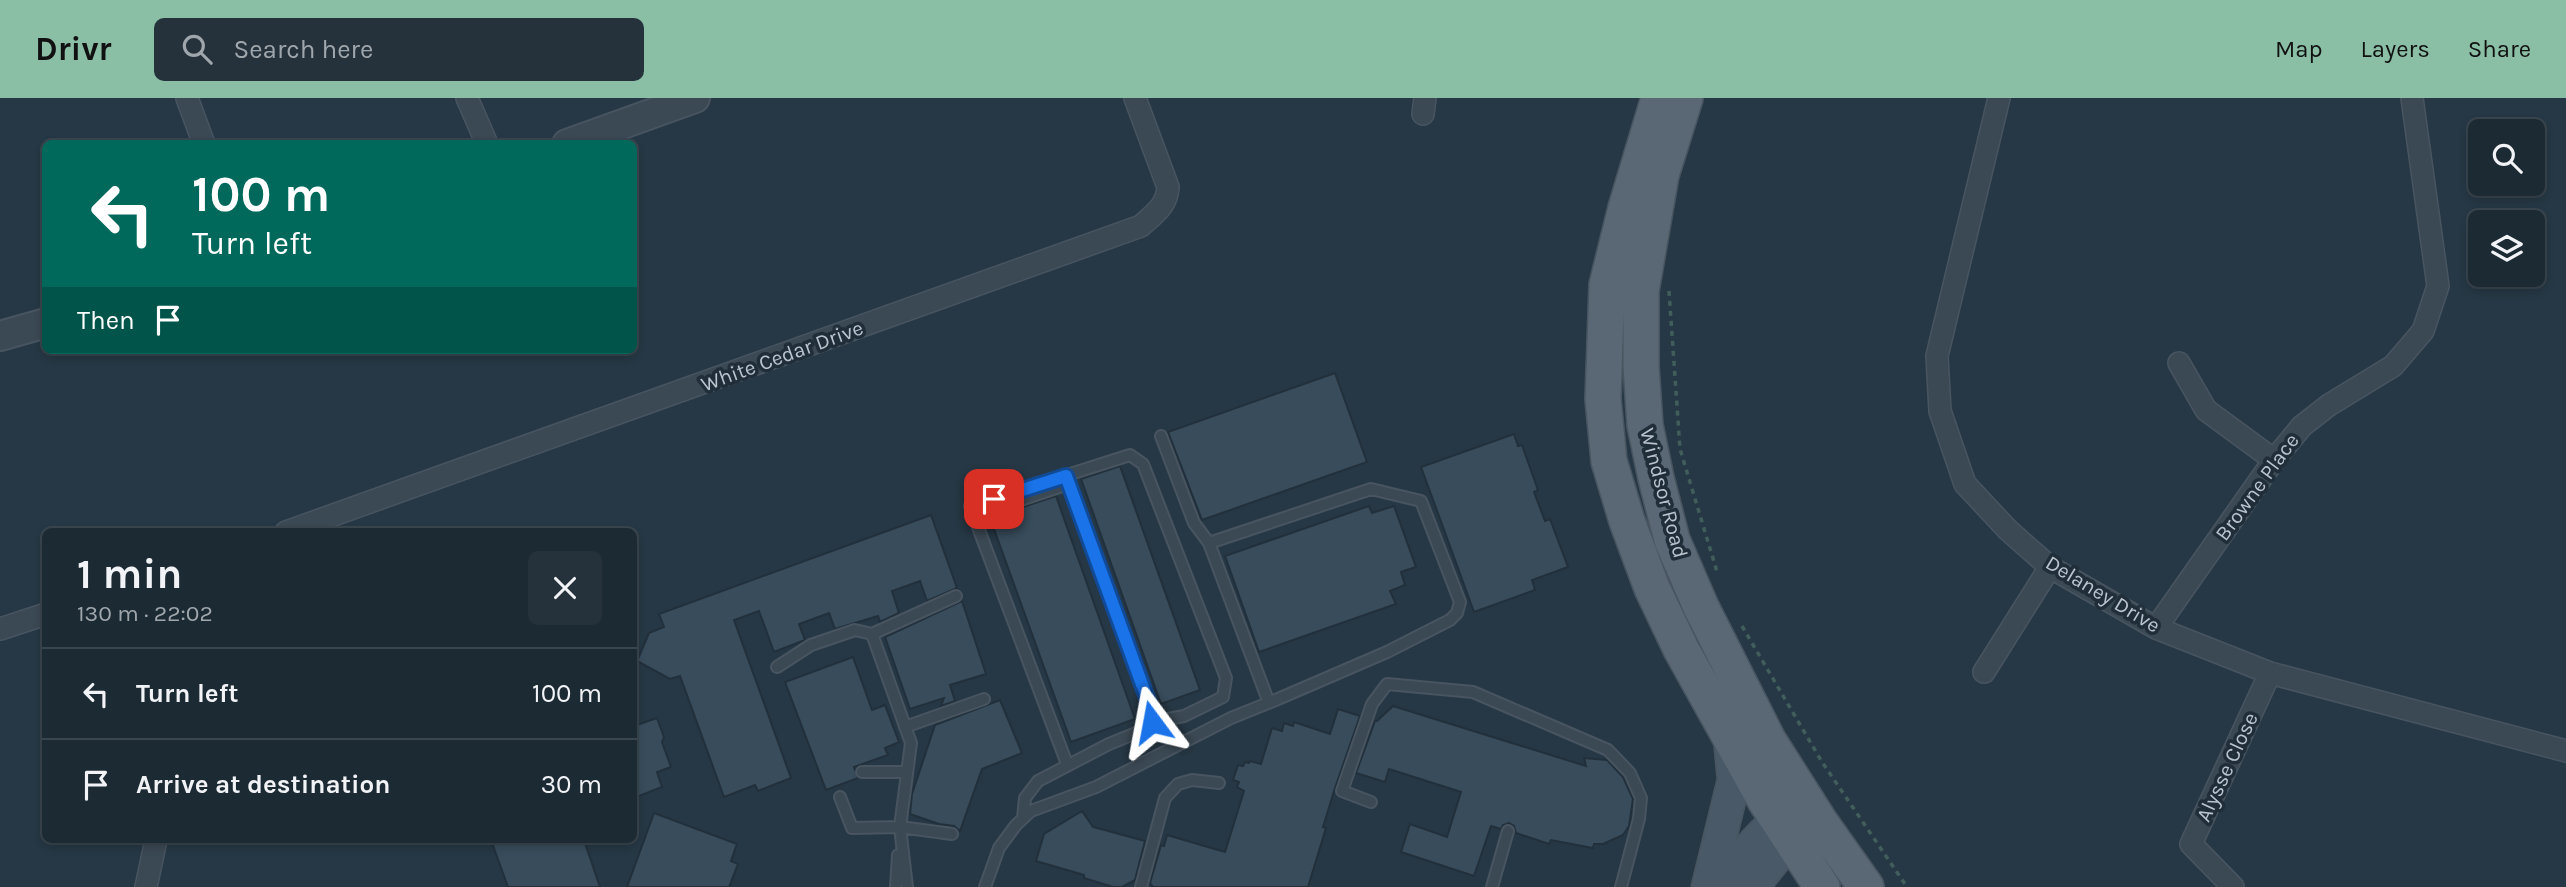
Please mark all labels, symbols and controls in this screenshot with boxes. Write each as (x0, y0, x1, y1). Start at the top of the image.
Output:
search box (154, 18, 644, 81)
text: Drivr (35, 30, 112, 68)
icon: search (178, 30, 216, 68)
text: Search here (234, 34, 373, 65)
text: Map (2275, 35, 2323, 63)
text: Layers (2361, 35, 2430, 63)
text: Share (2468, 35, 2531, 63)
map controls (2468, 119, 2545, 287)
button: search (2468, 119, 2545, 196)
text: 100 m (192, 166, 330, 223)
icon: left (77, 168, 168, 259)
button: layers (2468, 210, 2545, 287)
text: Turn left (192, 225, 312, 262)
icon: arrive (149, 301, 187, 339)
text: Then (77, 305, 135, 336)
street label: White Cedar Drive (698, 316, 866, 396)
street label: Windsor Road (1635, 425, 1693, 561)
street label: Browne Place (2210, 429, 2304, 545)
pin (964, 469, 1024, 529)
icon: arrive (975, 480, 1013, 518)
text: 1 min (77, 549, 182, 599)
street label: Delaney Drive (2041, 550, 2165, 638)
button: close (528, 551, 602, 625)
text: 130 m · 22:02 (77, 600, 213, 627)
icon: left (77, 675, 115, 713)
text: Turn left (136, 678, 238, 709)
text: 100 m (532, 678, 602, 709)
position arrow (1115, 685, 1189, 759)
street label: Alysse Close (2191, 709, 2263, 825)
icon: arrive (77, 766, 115, 804)
text: Arrive at destination (136, 769, 390, 800)
text: 30 m (541, 769, 602, 800)

